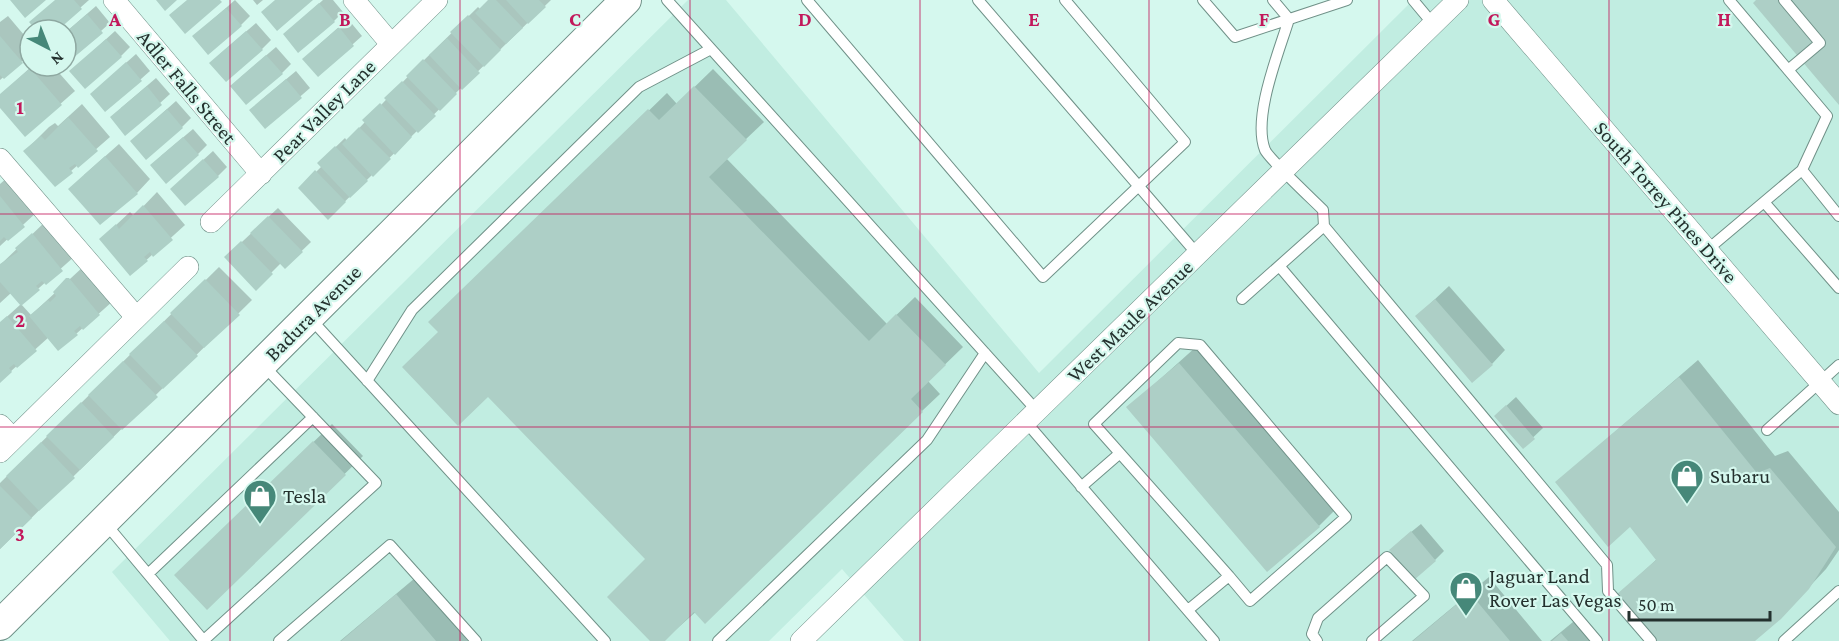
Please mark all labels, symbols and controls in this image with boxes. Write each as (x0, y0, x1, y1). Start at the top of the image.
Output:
text: A (108, 8, 122, 30)
text: B (339, 8, 351, 30)
text: C (569, 8, 581, 30)
text: D (798, 8, 812, 30)
text: E (1028, 8, 1040, 30)
text: F (1259, 8, 1270, 30)
text: G (1488, 8, 1501, 30)
text: H (1717, 8, 1731, 30)
north arrow (18, 18, 78, 78)
street label: Adler Falls Street (132, 25, 242, 150)
text: N (48, 49, 67, 69)
street label: Pear Valley Lane (268, 55, 380, 167)
text: 1 (16, 96, 24, 118)
street label: South Torrey Pines Drive (1589, 116, 1743, 288)
street label: West Maule Avenue (1062, 255, 1198, 387)
street label: Badura Avenue (260, 260, 366, 366)
text: 2 (15, 309, 25, 331)
shop icon: Subaru (1669, 458, 1705, 505)
place label: Subaru (1710, 464, 1770, 488)
shop icon: Tesla (242, 478, 278, 525)
place label: Tesla (283, 484, 327, 508)
text: 3 (15, 523, 25, 545)
place label: Jaguar Land Rover Las Vegas (1487, 564, 1622, 612)
shop icon: Jaguar Land Rover Las Vegas (1448, 570, 1484, 617)
scale bar (1629, 584, 1770, 622)
text: 50 m (1638, 595, 1675, 615)

